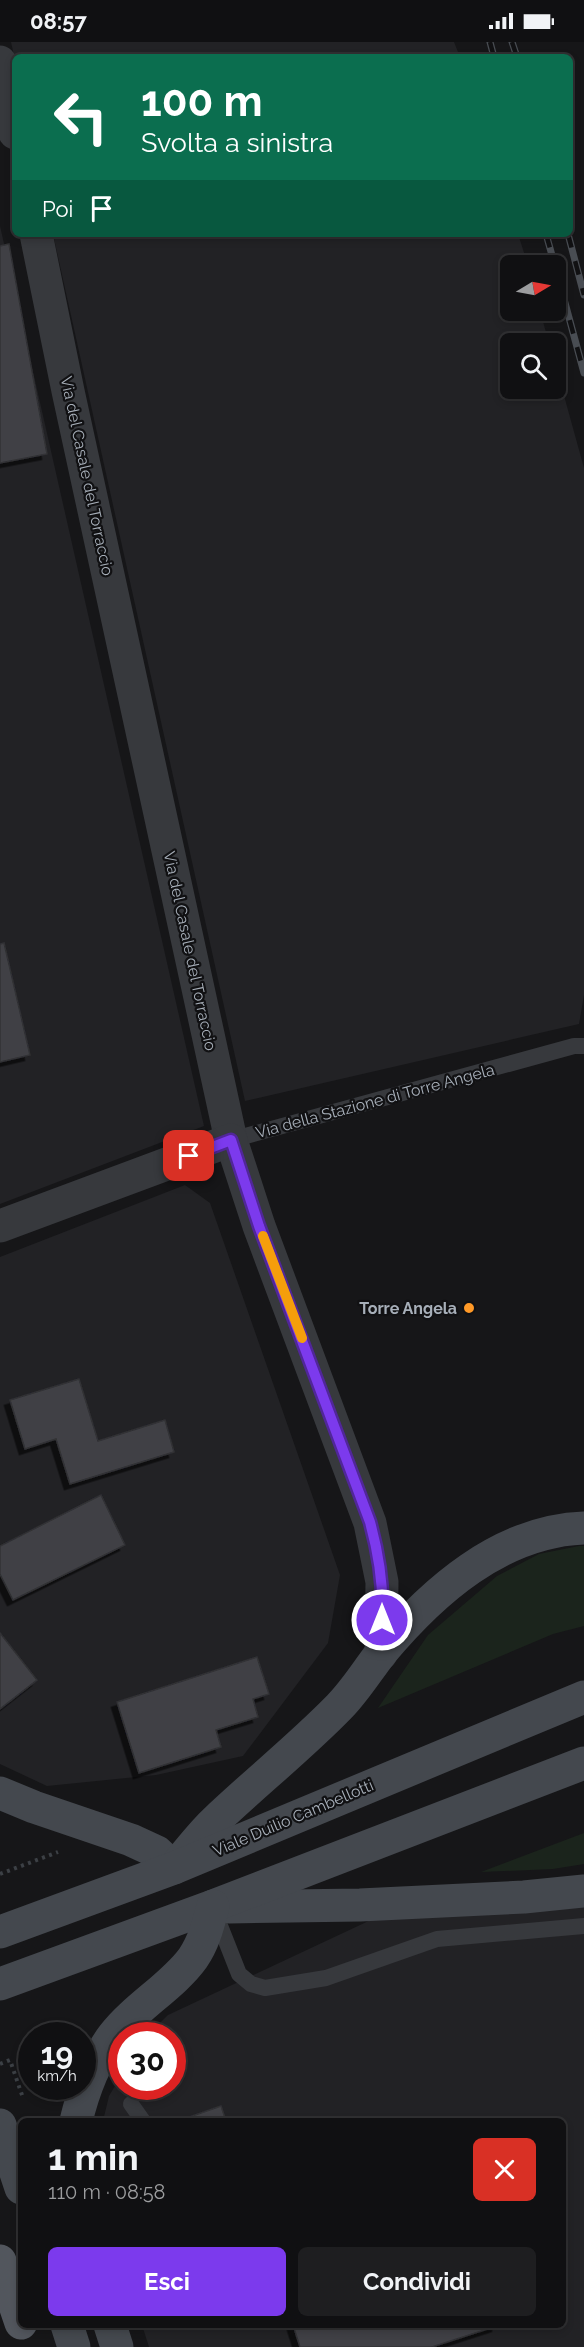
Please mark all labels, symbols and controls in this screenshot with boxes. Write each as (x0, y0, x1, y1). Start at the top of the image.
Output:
text: 08:57 (30, 8, 87, 34)
text: 100 m (141, 77, 263, 126)
icon: left (42, 78, 120, 156)
text: Svolta a sinistra (141, 127, 333, 158)
icon: arrive (85, 192, 118, 225)
text: Poi (42, 196, 73, 222)
north arrow (500, 255, 566, 321)
map controls (500, 255, 566, 399)
button: search (500, 333, 566, 399)
street label: Via del Casale del Torraccio (57, 375, 117, 577)
street label: Via del Casale del Torraccio (160, 850, 220, 1052)
street label: Via della Stazione di Torre Angela (254, 1060, 496, 1142)
pin (163, 1130, 214, 1181)
icon: arrive (172, 1139, 205, 1172)
place label: Torre Angela (359, 1299, 457, 1318)
marker: Torre Angela (462, 1301, 476, 1315)
position arrow (350, 1588, 414, 1652)
street label: Viale Duilio Cambellotti (210, 1776, 376, 1860)
speed limit sign: 30 (108, 2022, 186, 2100)
text: 19 (41, 2036, 73, 2071)
text: km/h (37, 2067, 77, 2085)
text: 1 min (48, 2136, 139, 2178)
button: close (473, 2138, 536, 2201)
text: 110 m · 08:58 (48, 2180, 165, 2204)
button: Esci (48, 2247, 286, 2316)
button: Condividi (298, 2247, 536, 2316)

